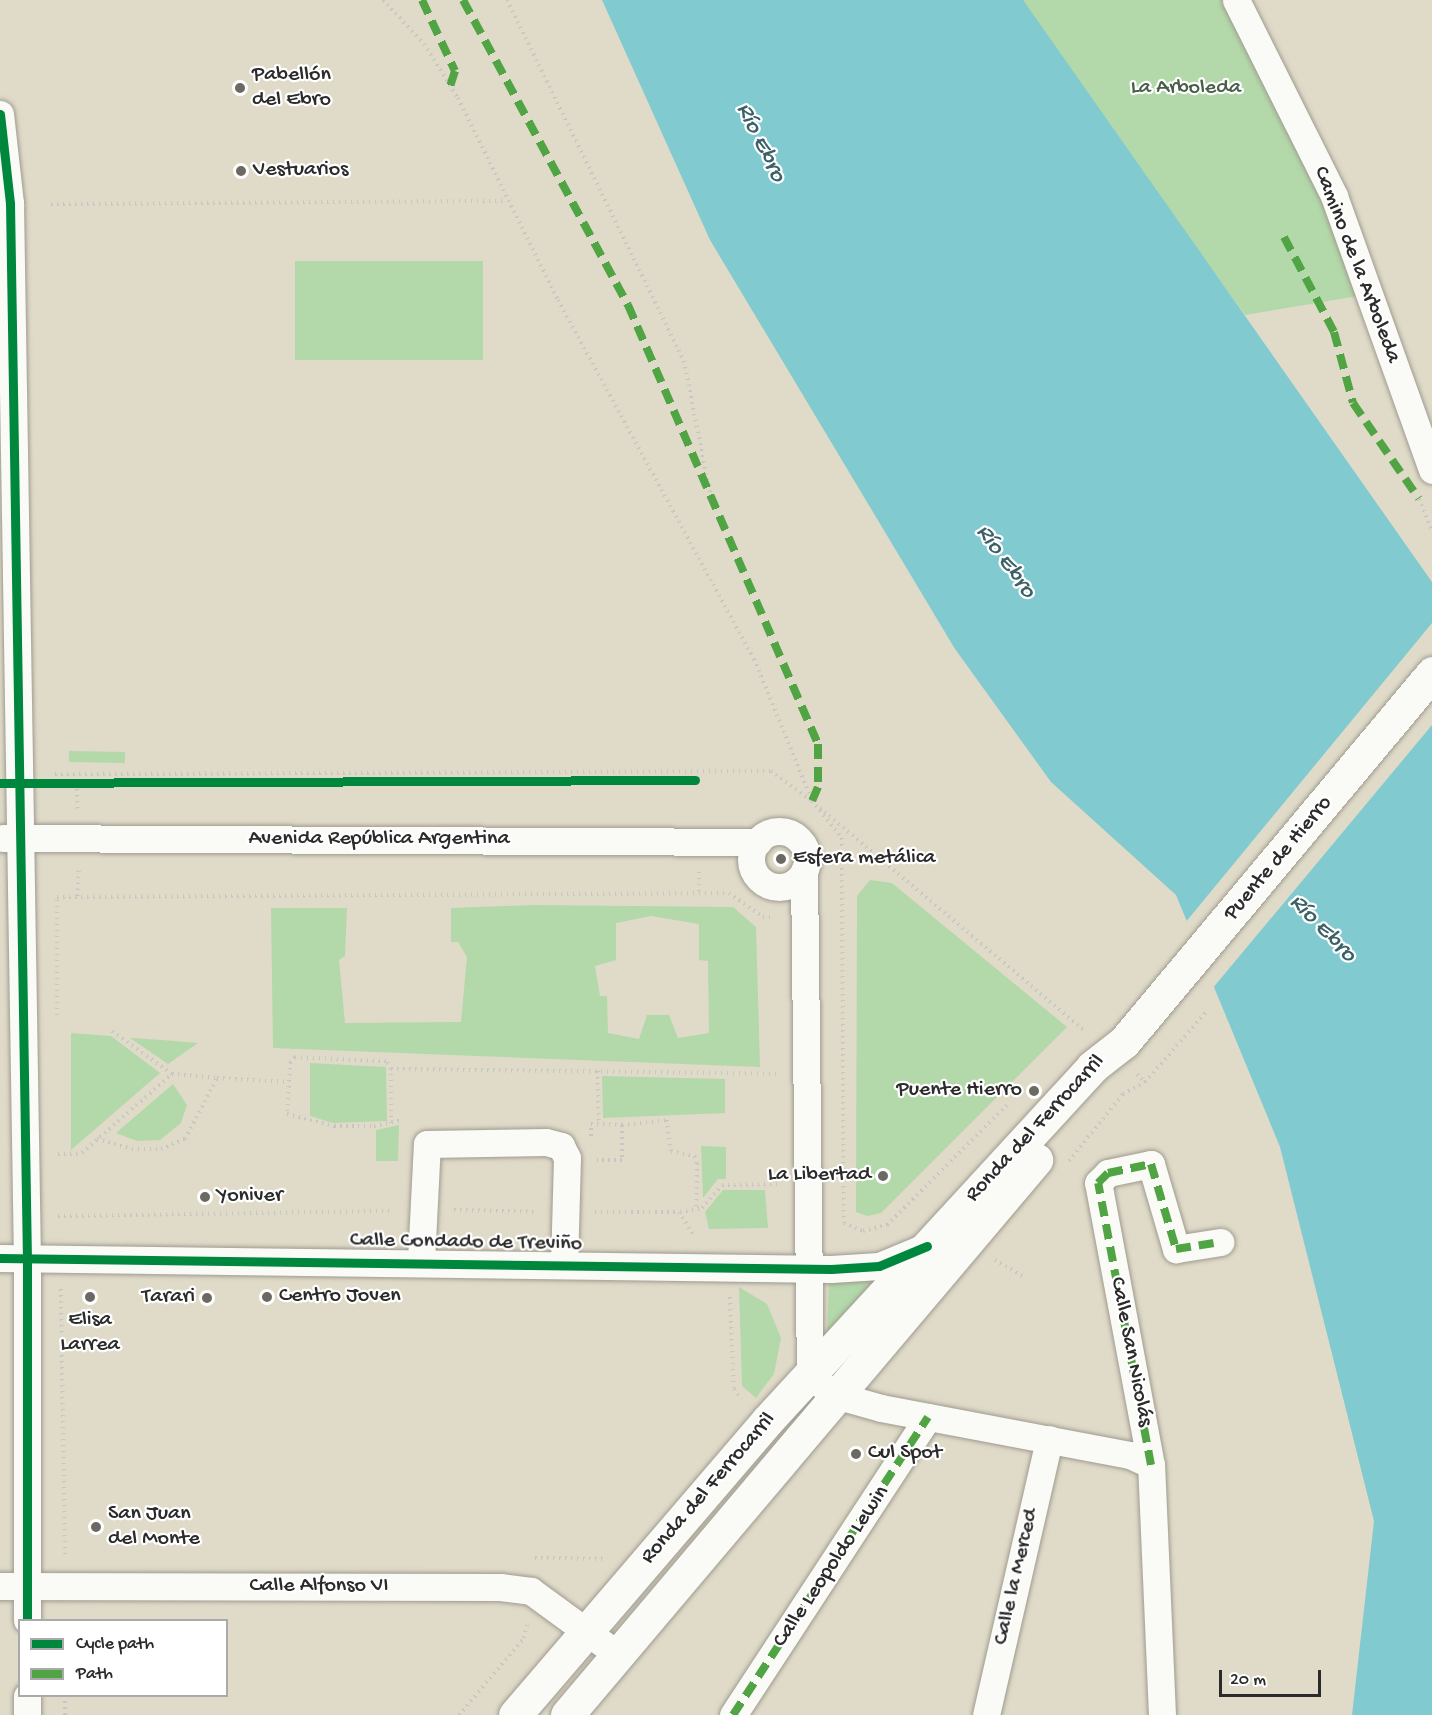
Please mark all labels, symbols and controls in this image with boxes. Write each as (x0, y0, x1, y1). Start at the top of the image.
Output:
place label: Pabellón del Ebro (252, 62, 331, 113)
park label: La Arboleda (1131, 76, 1241, 102)
marker: Pabellón del Ebro (233, 81, 247, 95)
water label: Río Ebro (729, 99, 791, 187)
place label: Vestuarios (253, 158, 348, 184)
street label: Camino de la Arboleda (1306, 163, 1406, 367)
marker: Vestuarios (234, 164, 248, 178)
water label: Río Ebro (969, 519, 1041, 605)
street label: Puente de Hierro (1219, 791, 1339, 927)
street label: Avenida República Argentina (248, 827, 510, 853)
place label: Esfera metálica (793, 846, 936, 872)
marker: Esfera metálica (774, 852, 788, 866)
water label: Río Ebro (1282, 889, 1362, 969)
street label: Ronda del Ferrocarril (961, 1050, 1111, 1208)
place label: Puente Hierro (897, 1078, 1022, 1104)
marker: Puente Hierro (1027, 1084, 1041, 1098)
place label: La Libertad (768, 1163, 871, 1189)
marker: La Libertad (876, 1169, 890, 1183)
place label: Yoniver (217, 1184, 283, 1210)
marker: Yoniver (198, 1190, 212, 1204)
street label: Calle Condado de Treviño (350, 1228, 582, 1258)
street label: Calle San Nicolás (1103, 1275, 1157, 1429)
place label: Centro Joven (279, 1284, 401, 1310)
place label: Tarari (142, 1285, 195, 1311)
marker: Elisa Larrea (83, 1290, 97, 1304)
marker: Centro Joven (260, 1290, 274, 1304)
marker: Tarari (200, 1291, 214, 1305)
place label: Elisa Larrea (60, 1307, 120, 1358)
street label: Ronda del Ferrocarril (636, 1408, 782, 1570)
place label: Cul Spot (868, 1441, 942, 1467)
marker: Cul Spot (849, 1447, 863, 1461)
street label: Calle Leopoldo Lewin (768, 1481, 896, 1653)
place label: San Juan del Monte (108, 1501, 200, 1552)
street label: Calle la Merced (989, 1506, 1045, 1648)
marker: San Juan del Monte (89, 1520, 103, 1534)
street label: Calle Alfonso VI (249, 1574, 389, 1600)
legend (18, 1619, 228, 1697)
text: Cycle path (76, 1634, 154, 1655)
scale bar (1222, 1658, 1324, 1696)
text: Path (76, 1664, 113, 1685)
text: 20 m (1230, 1670, 1266, 1691)

